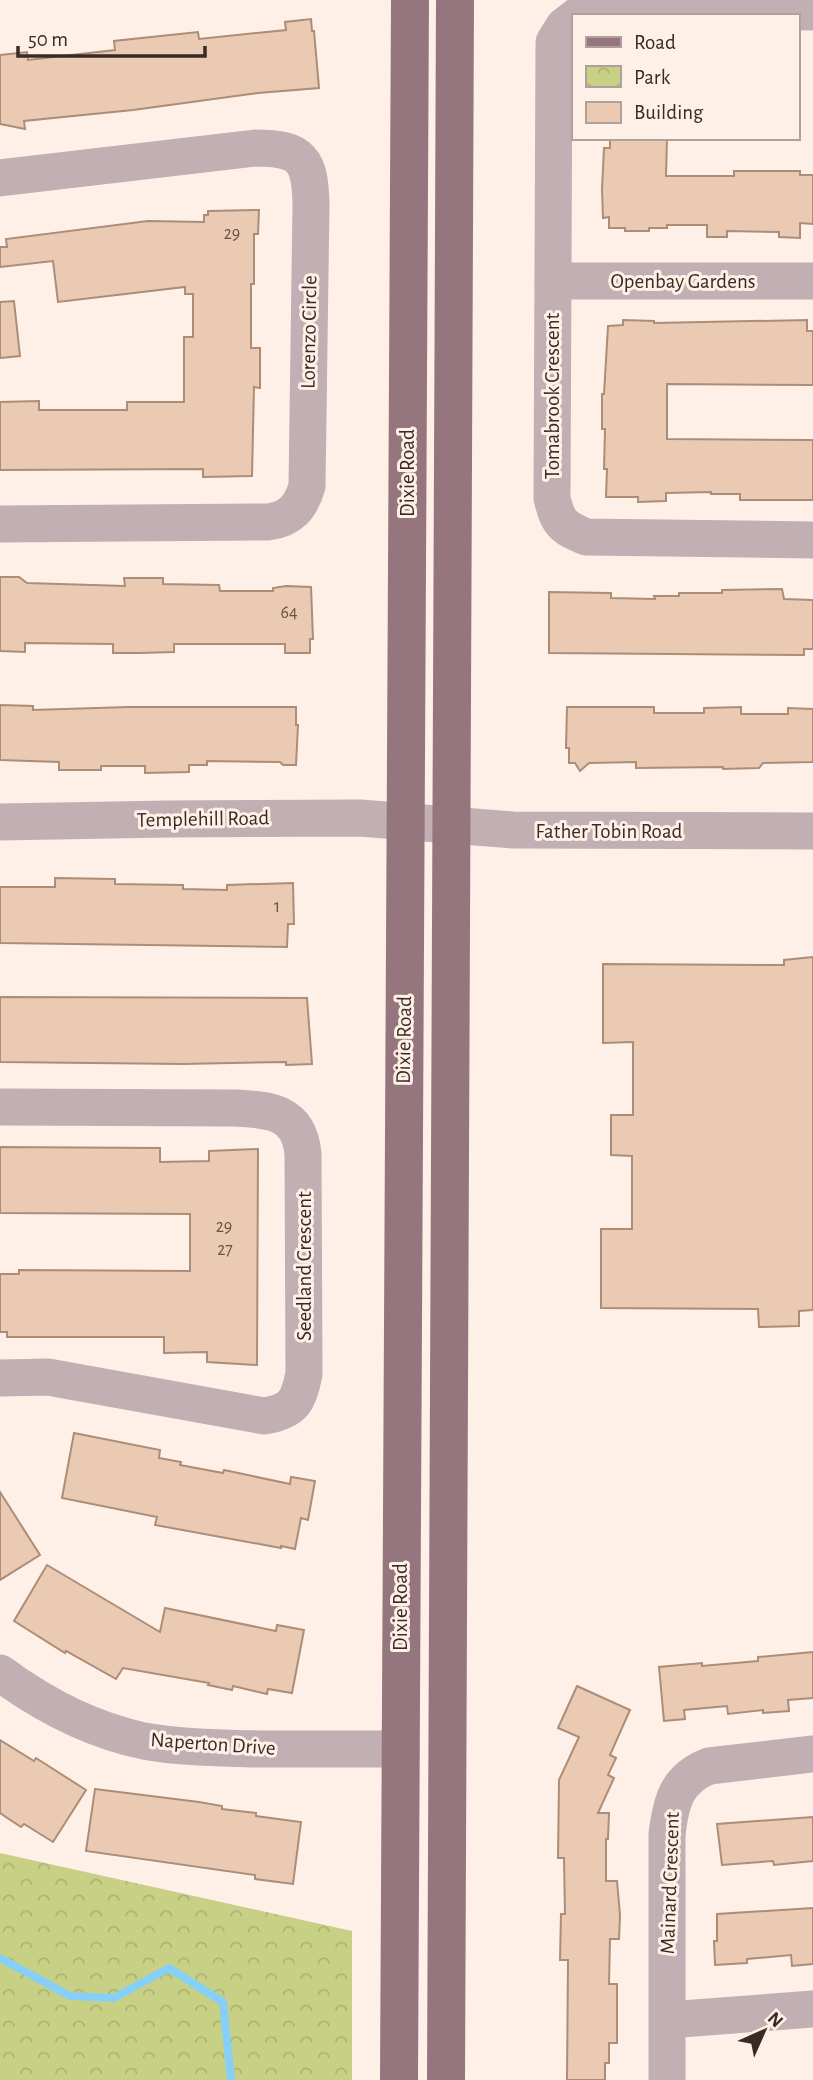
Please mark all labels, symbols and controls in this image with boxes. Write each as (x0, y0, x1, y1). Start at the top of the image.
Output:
scale bar (18, 14, 205, 58)
legend (572, 14, 799, 140)
text: 50 m (28, 29, 68, 50)
text: Road (634, 32, 676, 53)
text: Park (634, 67, 671, 88)
text: Building (634, 102, 704, 123)
house number: 29 (224, 225, 240, 243)
street label: Openbay Gardens (610, 271, 756, 292)
street label: Lorenzo Circle (298, 275, 320, 389)
street label: Tomabrook Crescent (542, 312, 563, 479)
street label: Dixie Road (397, 429, 418, 517)
house number: 64 (280, 604, 298, 622)
street label: Templehill Road (137, 807, 270, 831)
street label: Father Tobin Road (536, 821, 683, 842)
house number: 1 (274, 898, 280, 916)
street label: Dixie Road (393, 996, 415, 1084)
street label: Seedland Crescent (294, 1191, 315, 1341)
house number: 29 (216, 1218, 232, 1236)
house number: 27 (217, 1241, 233, 1259)
street label: Dixie Road (390, 1563, 411, 1651)
street label: Naperton Drive (150, 1729, 276, 1759)
street label: Mainard Crescent (657, 1811, 683, 1955)
north arrow (729, 1996, 799, 2066)
text: N (764, 2009, 786, 2031)

